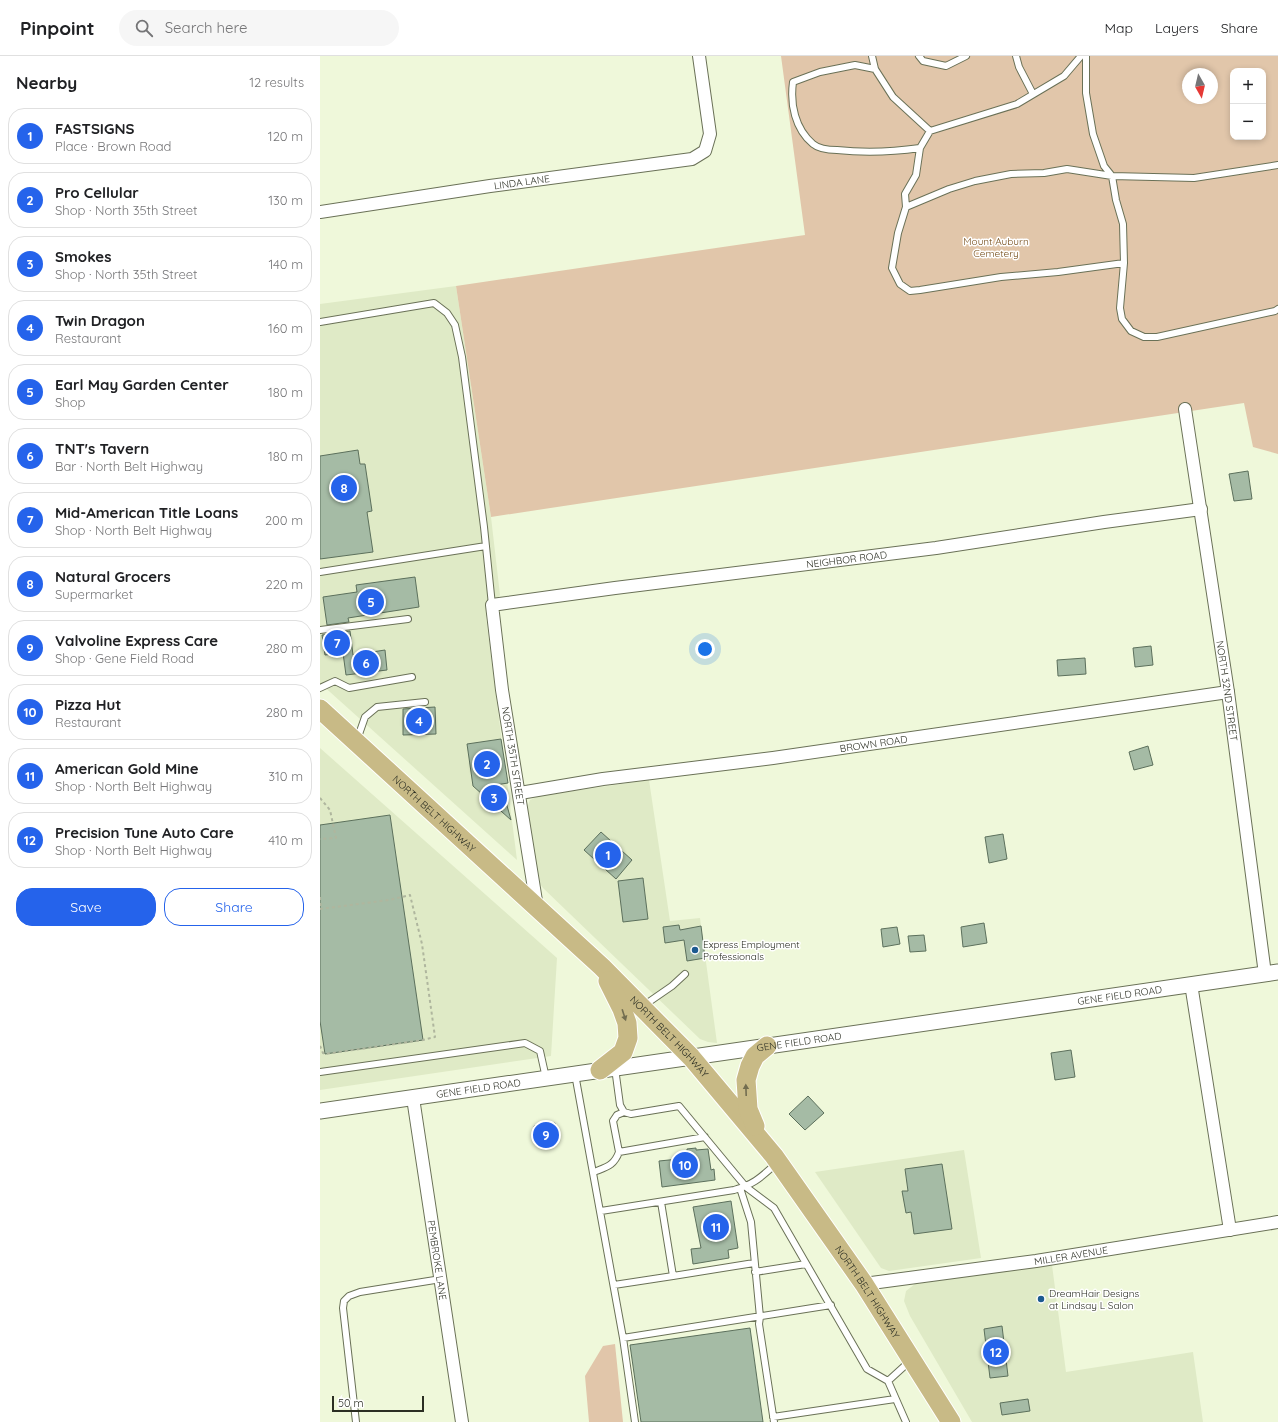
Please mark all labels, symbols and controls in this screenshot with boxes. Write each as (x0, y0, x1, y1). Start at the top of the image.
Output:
search box (119, 10, 399, 46)
text: Pinpoint (20, 16, 95, 40)
icon: search (133, 17, 155, 39)
text: Search here (165, 18, 247, 37)
text: Map (1104, 19, 1133, 37)
text: Layers (1155, 19, 1199, 37)
text: Share (1221, 19, 1258, 37)
north arrow (1182, 68, 1218, 104)
map controls (1230, 68, 1266, 140)
button: + (1230, 68, 1266, 104)
text: Nearby (16, 72, 77, 93)
text: 12 results (249, 74, 304, 90)
button: − (1230, 104, 1266, 140)
text: FASTSIGNS (55, 119, 134, 138)
text: 1 (27, 128, 33, 144)
text: 120 m (268, 128, 303, 144)
text: Place · Brown Road (55, 138, 171, 154)
street label: LINDA LANE (493, 172, 551, 192)
text: Pro Cellular (55, 183, 139, 202)
text: 2 (26, 192, 34, 208)
text: 130 m (268, 192, 303, 208)
text: Shop · North 35th Street (55, 202, 197, 218)
park label: Mount Auburn Cemetery (963, 235, 1029, 260)
text: Smokes (55, 247, 111, 266)
text: 3 (27, 256, 33, 272)
text: 140 m (268, 256, 303, 272)
text: Shop · North 35th Street (55, 266, 197, 282)
text: Twin Dragon (55, 311, 145, 330)
text: 4 (26, 320, 34, 336)
text: 160 m (268, 320, 303, 336)
text: Restaurant (55, 330, 121, 346)
text: Earl May Garden Center (55, 375, 229, 394)
text: 5 (26, 384, 34, 400)
text: 180 m (268, 384, 303, 400)
text: Shop (55, 394, 85, 410)
text: TNT's Tavern (55, 439, 149, 458)
text: 6 (26, 448, 34, 464)
text: 180 m (268, 448, 303, 464)
text: Bar · North Belt Highway (55, 458, 203, 474)
pin: 8 (331, 473, 357, 503)
text: Mid-American Title Loans (55, 503, 238, 522)
text: 7 (26, 512, 34, 528)
text: 200 m (265, 512, 303, 528)
text: Shop · North Belt Highway (55, 522, 212, 538)
street label: NEIGHBOR ROAD (806, 548, 888, 571)
text: Natural Grocers (55, 567, 171, 586)
text: 8 (26, 576, 34, 592)
text: 220 m (265, 576, 303, 592)
text: Supermarket (55, 586, 133, 602)
pin: 5 (358, 587, 384, 617)
pin: 7 (324, 628, 350, 658)
text: Valvoline Express Care (55, 631, 218, 650)
your location (695, 639, 715, 659)
text: 9 (26, 640, 34, 656)
text: 280 m (266, 640, 303, 656)
street label: NORTH 32ND STREET (1214, 640, 1241, 742)
pin: 6 (353, 648, 379, 678)
text: Shop · Gene Field Road (55, 650, 194, 666)
text: Pizza Hut (55, 695, 121, 714)
text: 10 (23, 704, 37, 720)
text: 280 m (266, 704, 303, 720)
pin: 4 (406, 706, 432, 736)
street label: NORTH 35TH STREET (499, 706, 527, 806)
text: Restaurant (55, 714, 121, 730)
street label: BROWN ROAD (839, 732, 908, 755)
pin: 2 (474, 749, 500, 779)
text: American Gold Mine (55, 759, 199, 778)
text: 11 (25, 768, 35, 784)
text: 310 m (268, 768, 303, 784)
street label: NORTH BELT HIGHWAY (390, 772, 479, 855)
text: Shop · North Belt Highway (55, 778, 212, 794)
pin: 3 (481, 783, 507, 813)
text: Precision Tune Auto Care (55, 823, 234, 842)
text: 12 (24, 832, 36, 848)
text: 410 m (268, 832, 303, 848)
pin: 1 (595, 840, 621, 870)
text: Shop · North Belt Highway (55, 842, 212, 858)
button: Save (16, 888, 156, 926)
button: Share (164, 888, 304, 926)
place label: Express Employment Professionals (703, 938, 800, 963)
marker: Express Employment Professionals (690, 945, 700, 955)
street label: GENE FIELD ROAD (1076, 982, 1163, 1008)
street label: NORTH BELT HIGHWAY (627, 993, 712, 1080)
one-way arrow (622, 1009, 628, 1021)
street label: GENE FIELD ROAD (756, 1029, 842, 1054)
street label: GENE FIELD ROAD (435, 1075, 522, 1101)
one-way arrow (743, 1083, 749, 1096)
pin: 9 (533, 1120, 559, 1150)
pin: 10 (672, 1150, 698, 1180)
pin: 11 (703, 1212, 729, 1242)
street label: PEMBROKE LANE (425, 1219, 450, 1301)
street label: NORTH BELT HIGHWAY (832, 1243, 903, 1341)
street label: MILLER AVENUE (1033, 1243, 1109, 1268)
place label: DreamHair Designs at Lindsay L Salon (1049, 1287, 1139, 1312)
marker: DreamHair Designs at Lindsay L Salon (1036, 1294, 1046, 1304)
pin: 12 (983, 1337, 1009, 1367)
scale bar (332, 1394, 424, 1413)
text: 50 m (338, 1396, 364, 1410)

